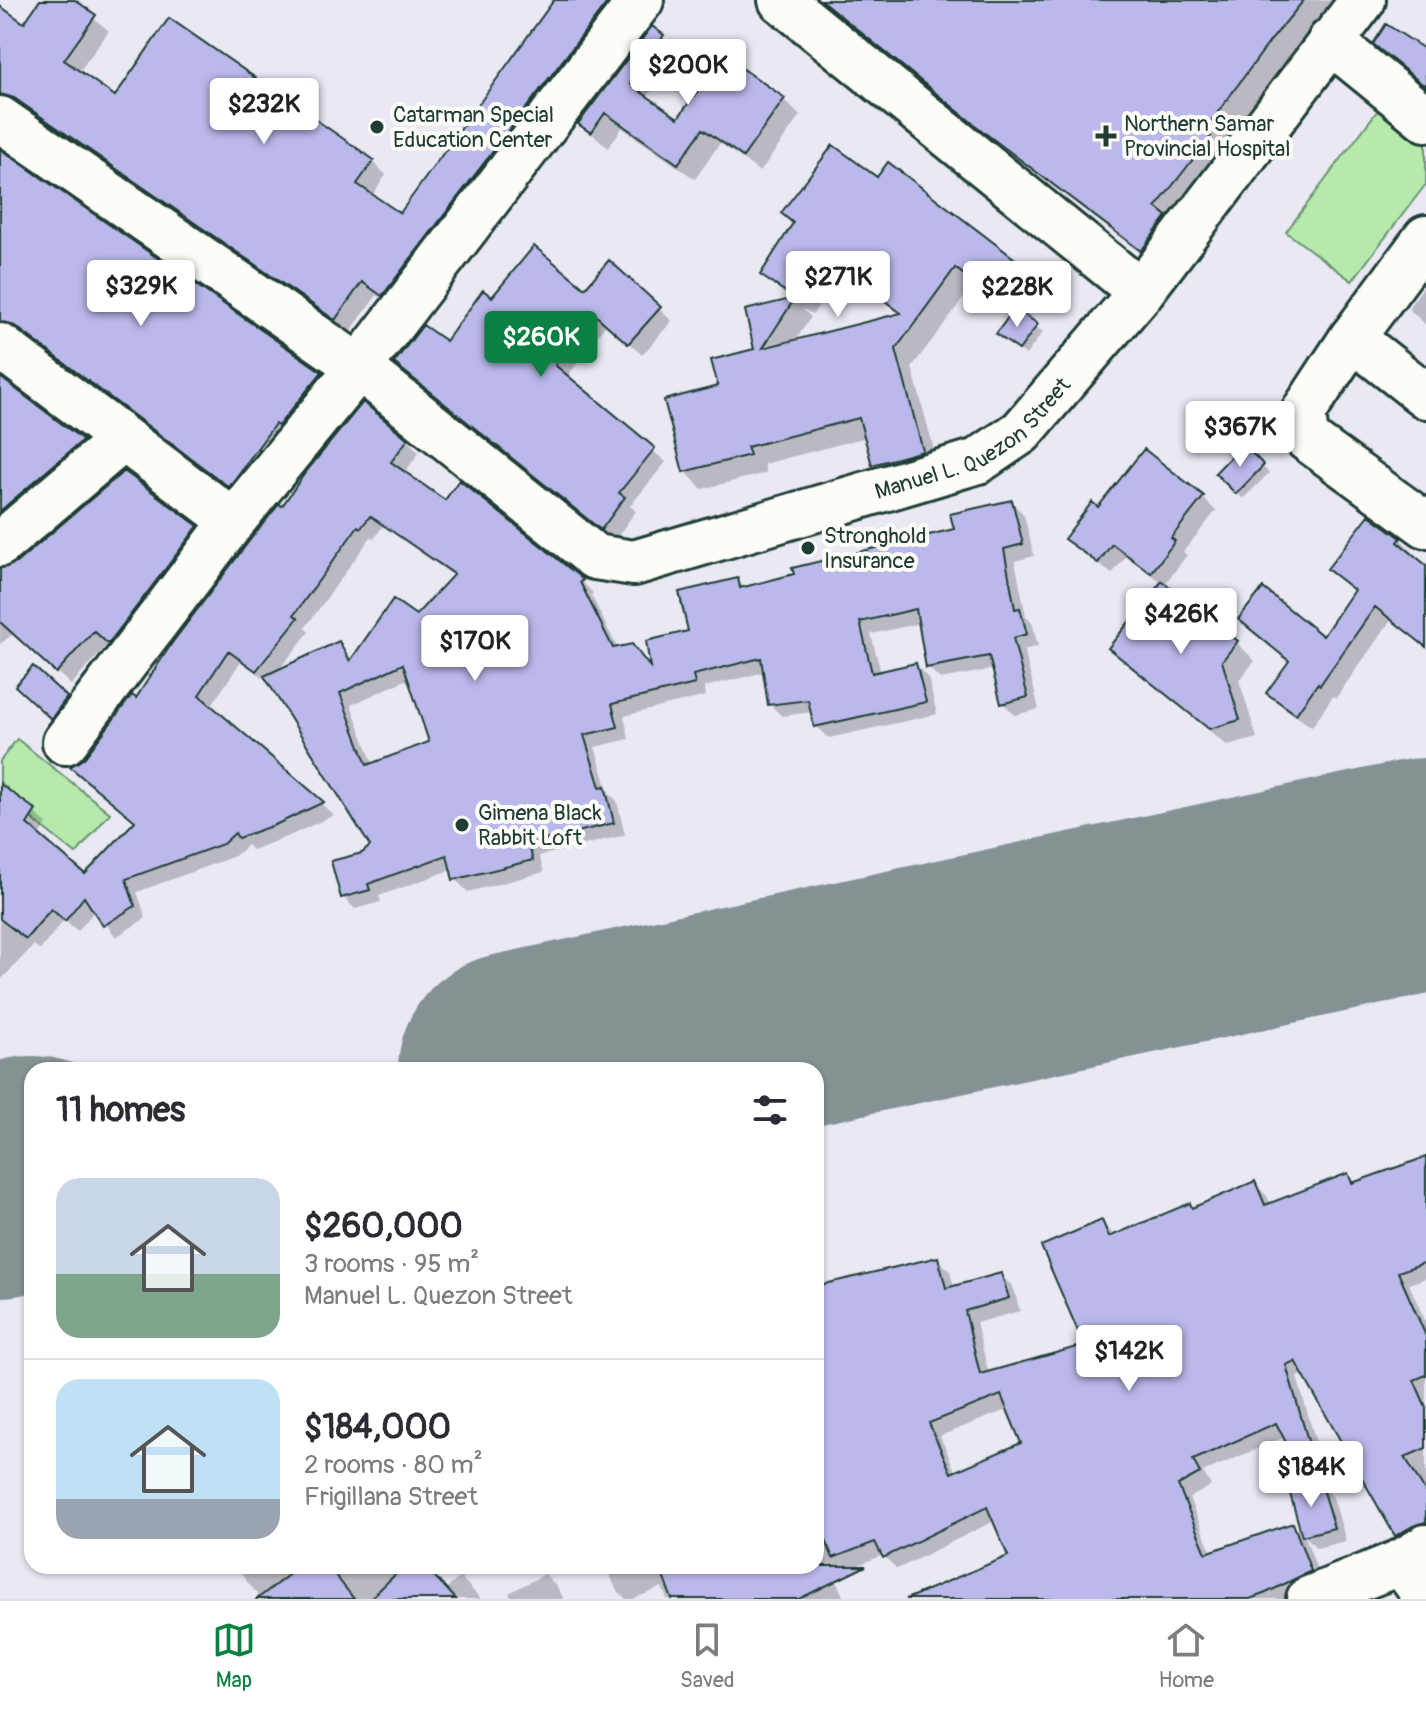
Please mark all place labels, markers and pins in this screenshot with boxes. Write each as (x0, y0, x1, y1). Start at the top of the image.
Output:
pin: $200K (632, 39, 744, 107)
pin: $232K (208, 78, 320, 146)
place label: Catarman Special Education Center (393, 101, 554, 154)
place label: Northern Samar Provincial Hospital (1124, 110, 1291, 163)
marker: Catarman Special Education Center (368, 118, 386, 136)
marker: Northern Samar Provincial Hospital (1095, 125, 1117, 147)
pin: $271K (782, 251, 894, 319)
pin: $329K (85, 260, 197, 328)
pin: $228K (961, 261, 1073, 329)
pin: $260K (485, 311, 597, 379)
pin: $367K (1184, 401, 1296, 469)
place label: Stronghold Insurance (824, 522, 927, 575)
marker: Stronghold Insurance (799, 539, 817, 557)
pin: $426K (1125, 588, 1237, 656)
pin: $170K (419, 615, 531, 683)
place label: Gimena Black Rabbit Loft (478, 799, 602, 852)
marker: Gimena Black Rabbit Loft (453, 816, 471, 834)
pin: $142K (1073, 1325, 1185, 1393)
pin: $184K (1255, 1441, 1367, 1509)

